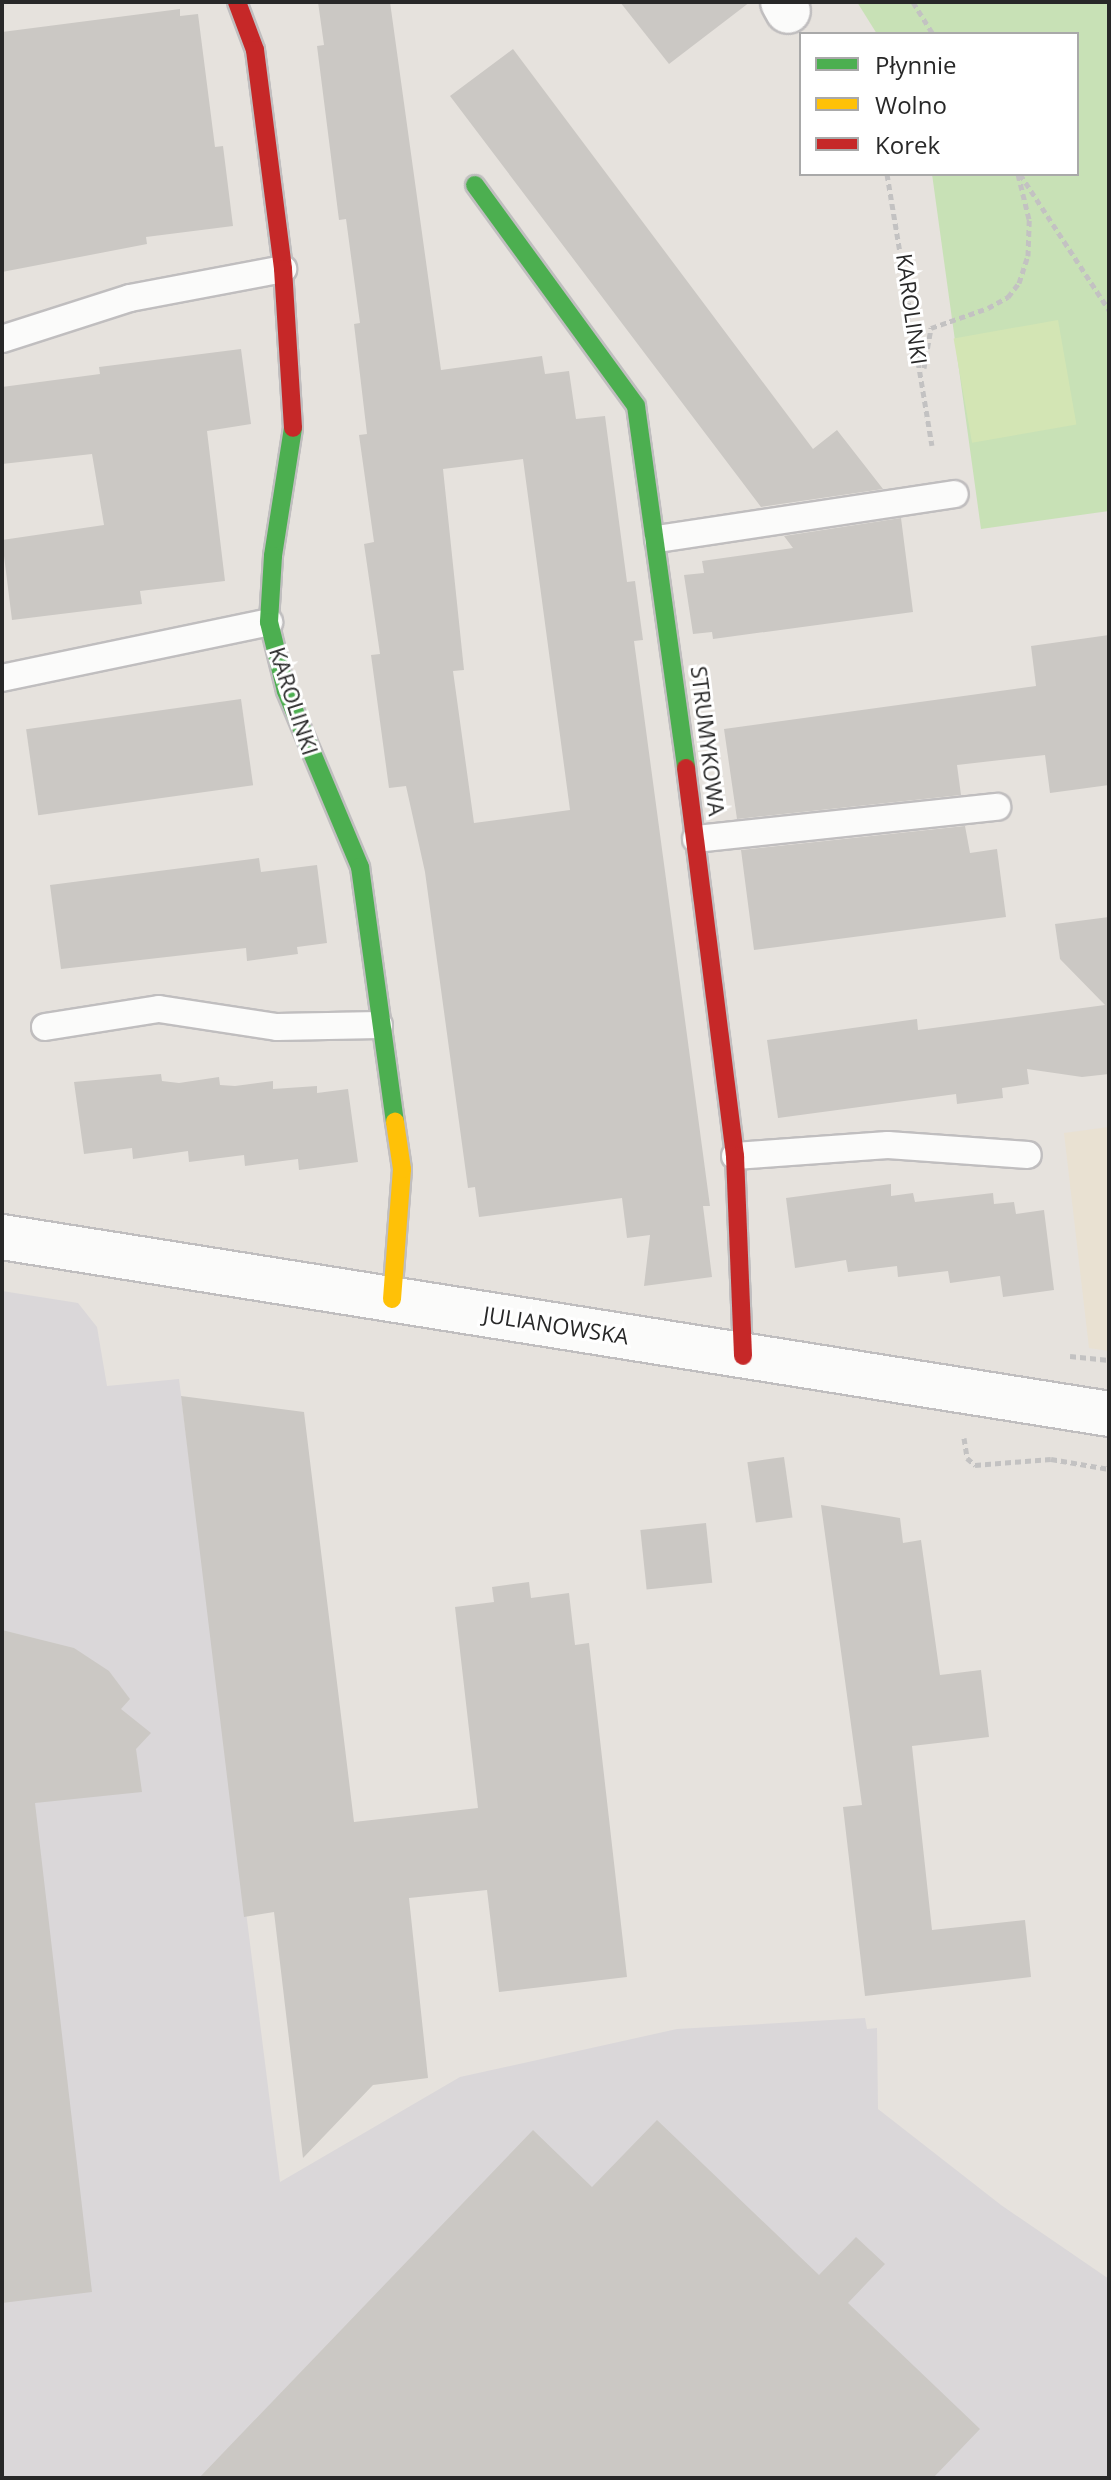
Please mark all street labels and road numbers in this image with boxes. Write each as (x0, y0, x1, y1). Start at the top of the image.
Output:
street label: KAROLINKI (891, 252, 933, 366)
street label: KAROLINKI (264, 644, 324, 758)
street label: STRUMYKOWA (686, 665, 730, 817)
street label: JULIANOWSKA (481, 1300, 631, 1350)

